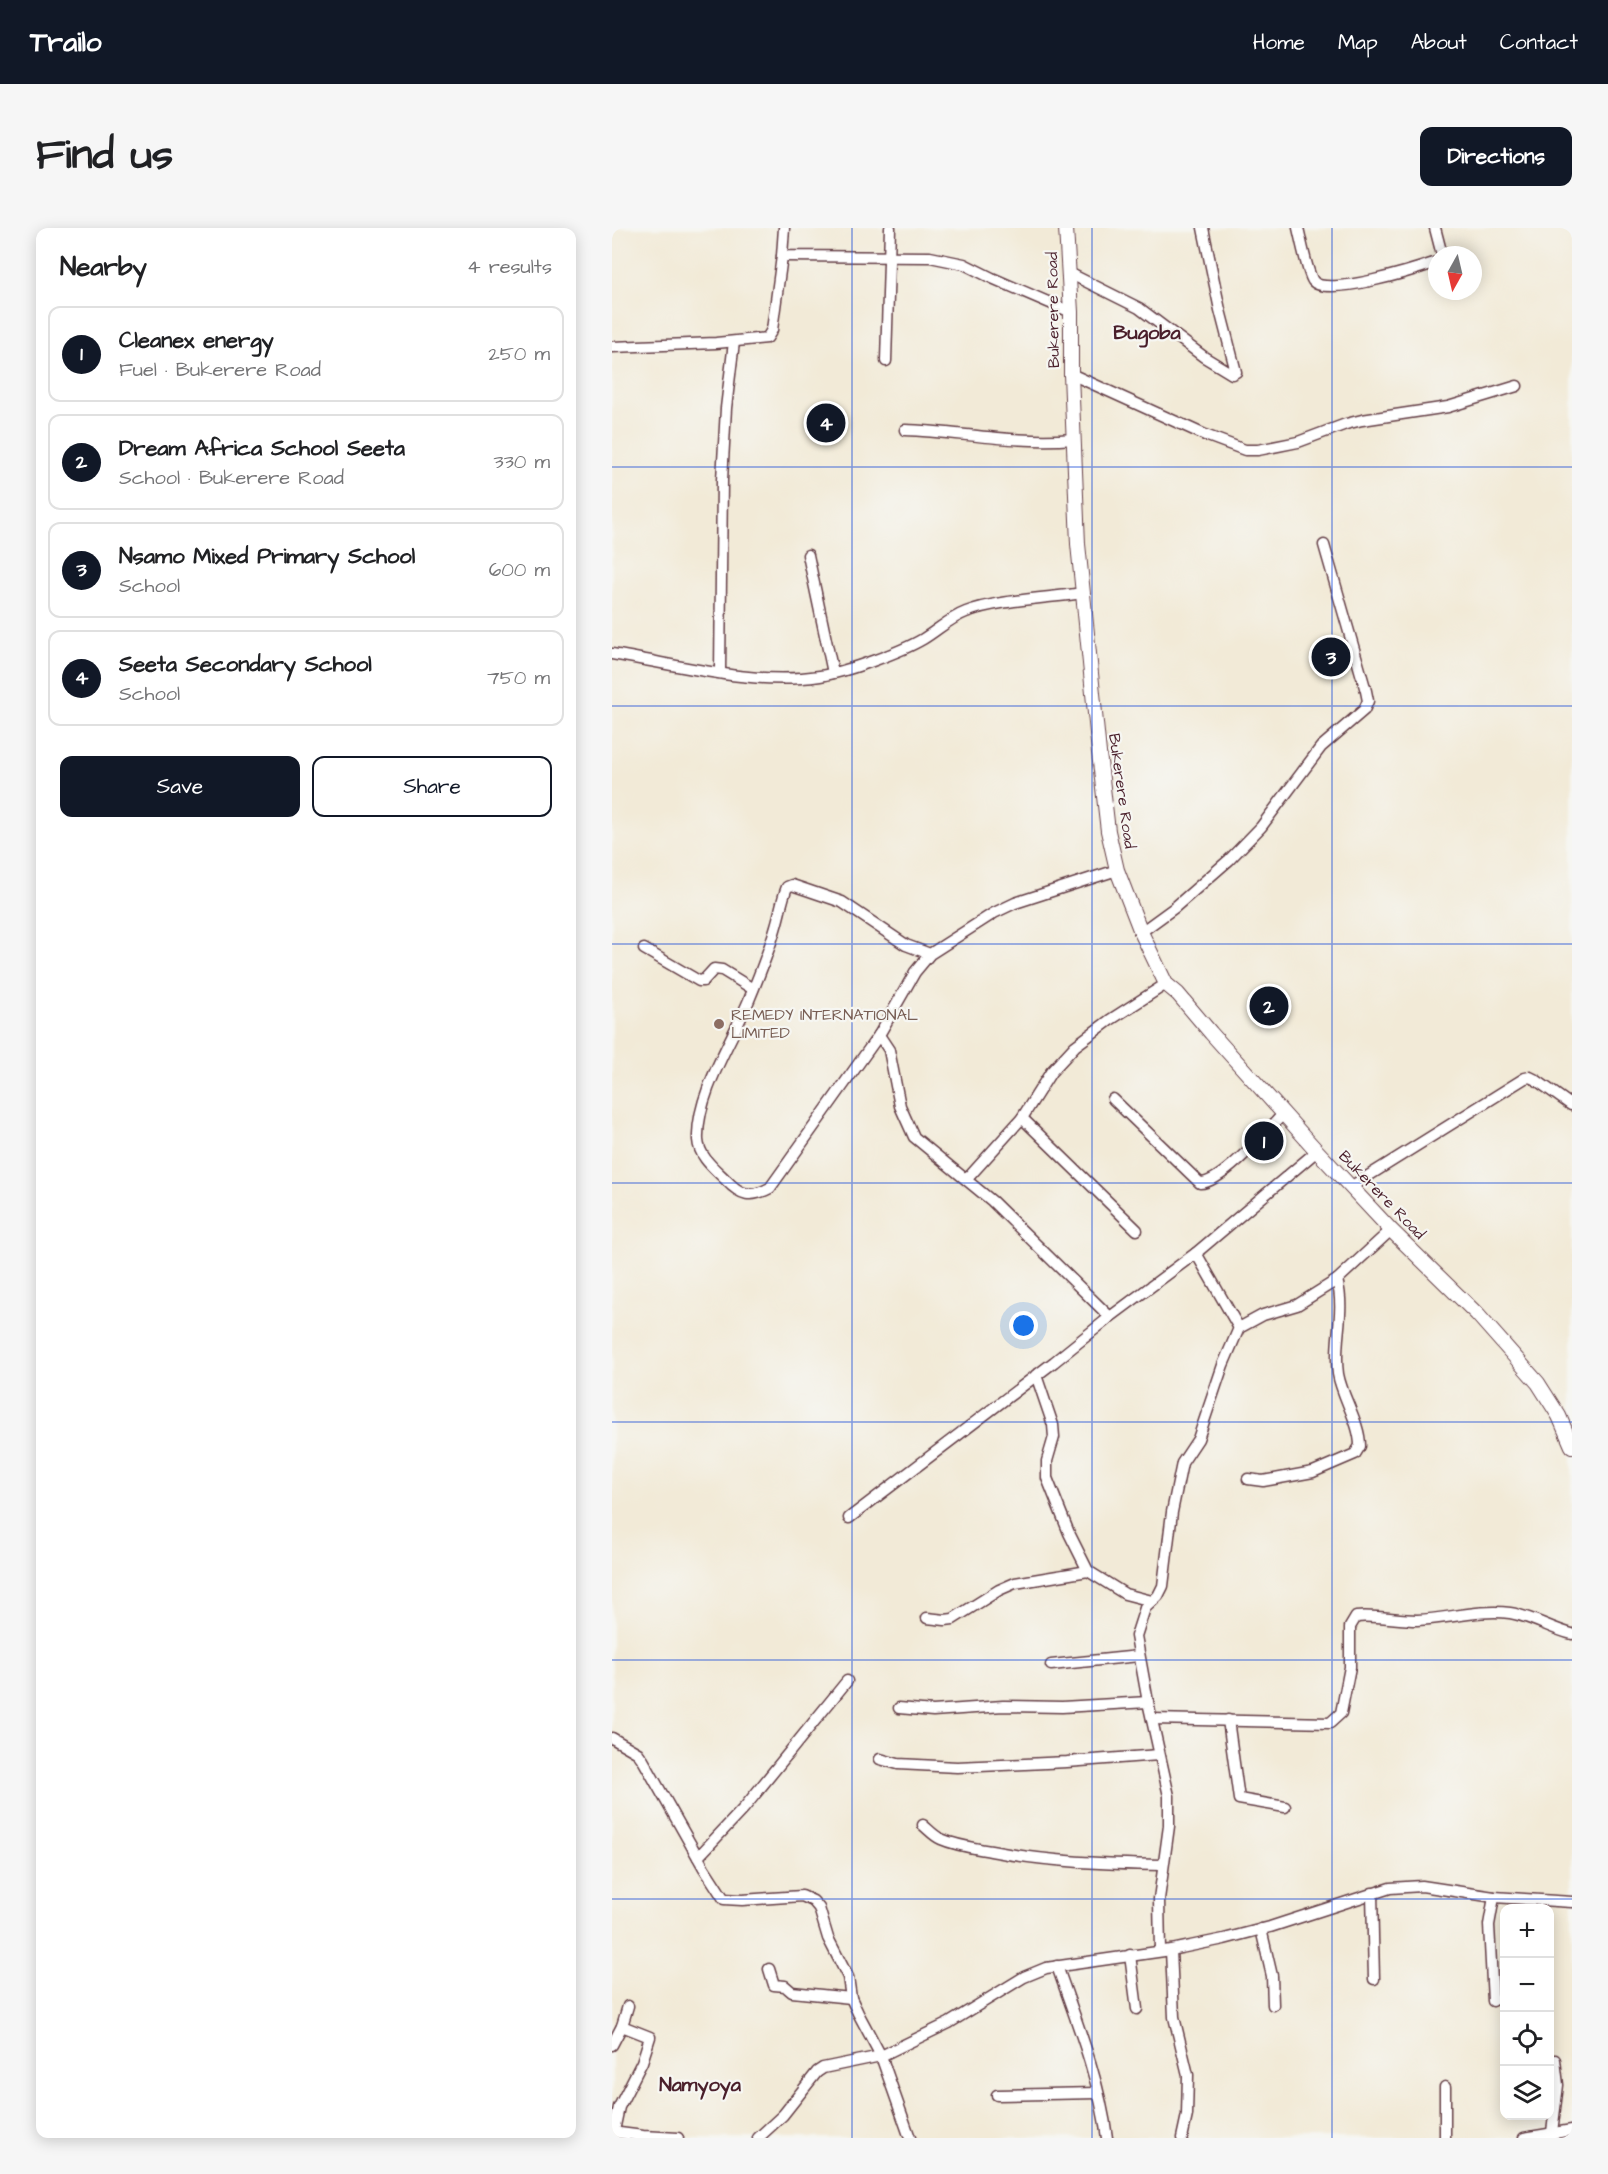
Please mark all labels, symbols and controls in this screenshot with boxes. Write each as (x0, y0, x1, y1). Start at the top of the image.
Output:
text: Trailo (30, 23, 102, 62)
text: Home (1253, 28, 1305, 57)
text: Map (1338, 28, 1378, 57)
text: About (1411, 28, 1467, 57)
text: Contact (1500, 28, 1578, 57)
text: Find us (36, 127, 173, 185)
button: Directions (1420, 127, 1572, 186)
north arrow (1428, 246, 1482, 300)
text: Nearby (60, 249, 147, 285)
street label: Bukerere Road (1041, 252, 1065, 368)
text: 4 results (467, 253, 552, 281)
district label: Bugoba (1113, 319, 1181, 348)
text: Cleanex energy (119, 325, 274, 356)
text: 1 (80, 340, 83, 368)
text: 250 m (488, 340, 550, 368)
text: Fuel · Bukerere Road (119, 356, 321, 384)
pin: 4 (806, 400, 846, 446)
text: Dream Africa School Seeta (119, 433, 405, 464)
text: 2 (76, 448, 87, 476)
text: 330 m (493, 448, 550, 476)
text: School · Bukerere Road (119, 464, 344, 492)
text: Nsamo Mixed Primary School (119, 541, 415, 572)
text: 3 (76, 556, 87, 584)
text: 600 m (489, 556, 550, 584)
text: School (119, 572, 180, 600)
pin: 3 (1312, 634, 1350, 680)
text: Seeta Secondary School (119, 649, 372, 680)
text: 4 (75, 664, 88, 692)
text: 750 m (487, 664, 550, 692)
text: School (119, 680, 180, 708)
street label: Bukerere Road (1103, 732, 1141, 850)
button: Save (60, 756, 300, 817)
button: Share (312, 756, 552, 817)
pin: 2 (1250, 984, 1288, 1028)
place label: REMEDY INTERNATIONAL LIMITED (731, 1004, 918, 1044)
marker: REMEDY INTERNATIONAL LIMITED (712, 1017, 726, 1031)
pin: 1 (1244, 1118, 1284, 1164)
street label: Bukerere Road (1334, 1146, 1430, 1244)
your location (1009, 1311, 1038, 1340)
map controls (1500, 1904, 1554, 2120)
button: + (1500, 1904, 1554, 1958)
button: − (1500, 1958, 1554, 2012)
button: locate (1500, 2012, 1554, 2066)
button: layers (1500, 2066, 1554, 2120)
district label: Namyoya (659, 2071, 742, 2100)

